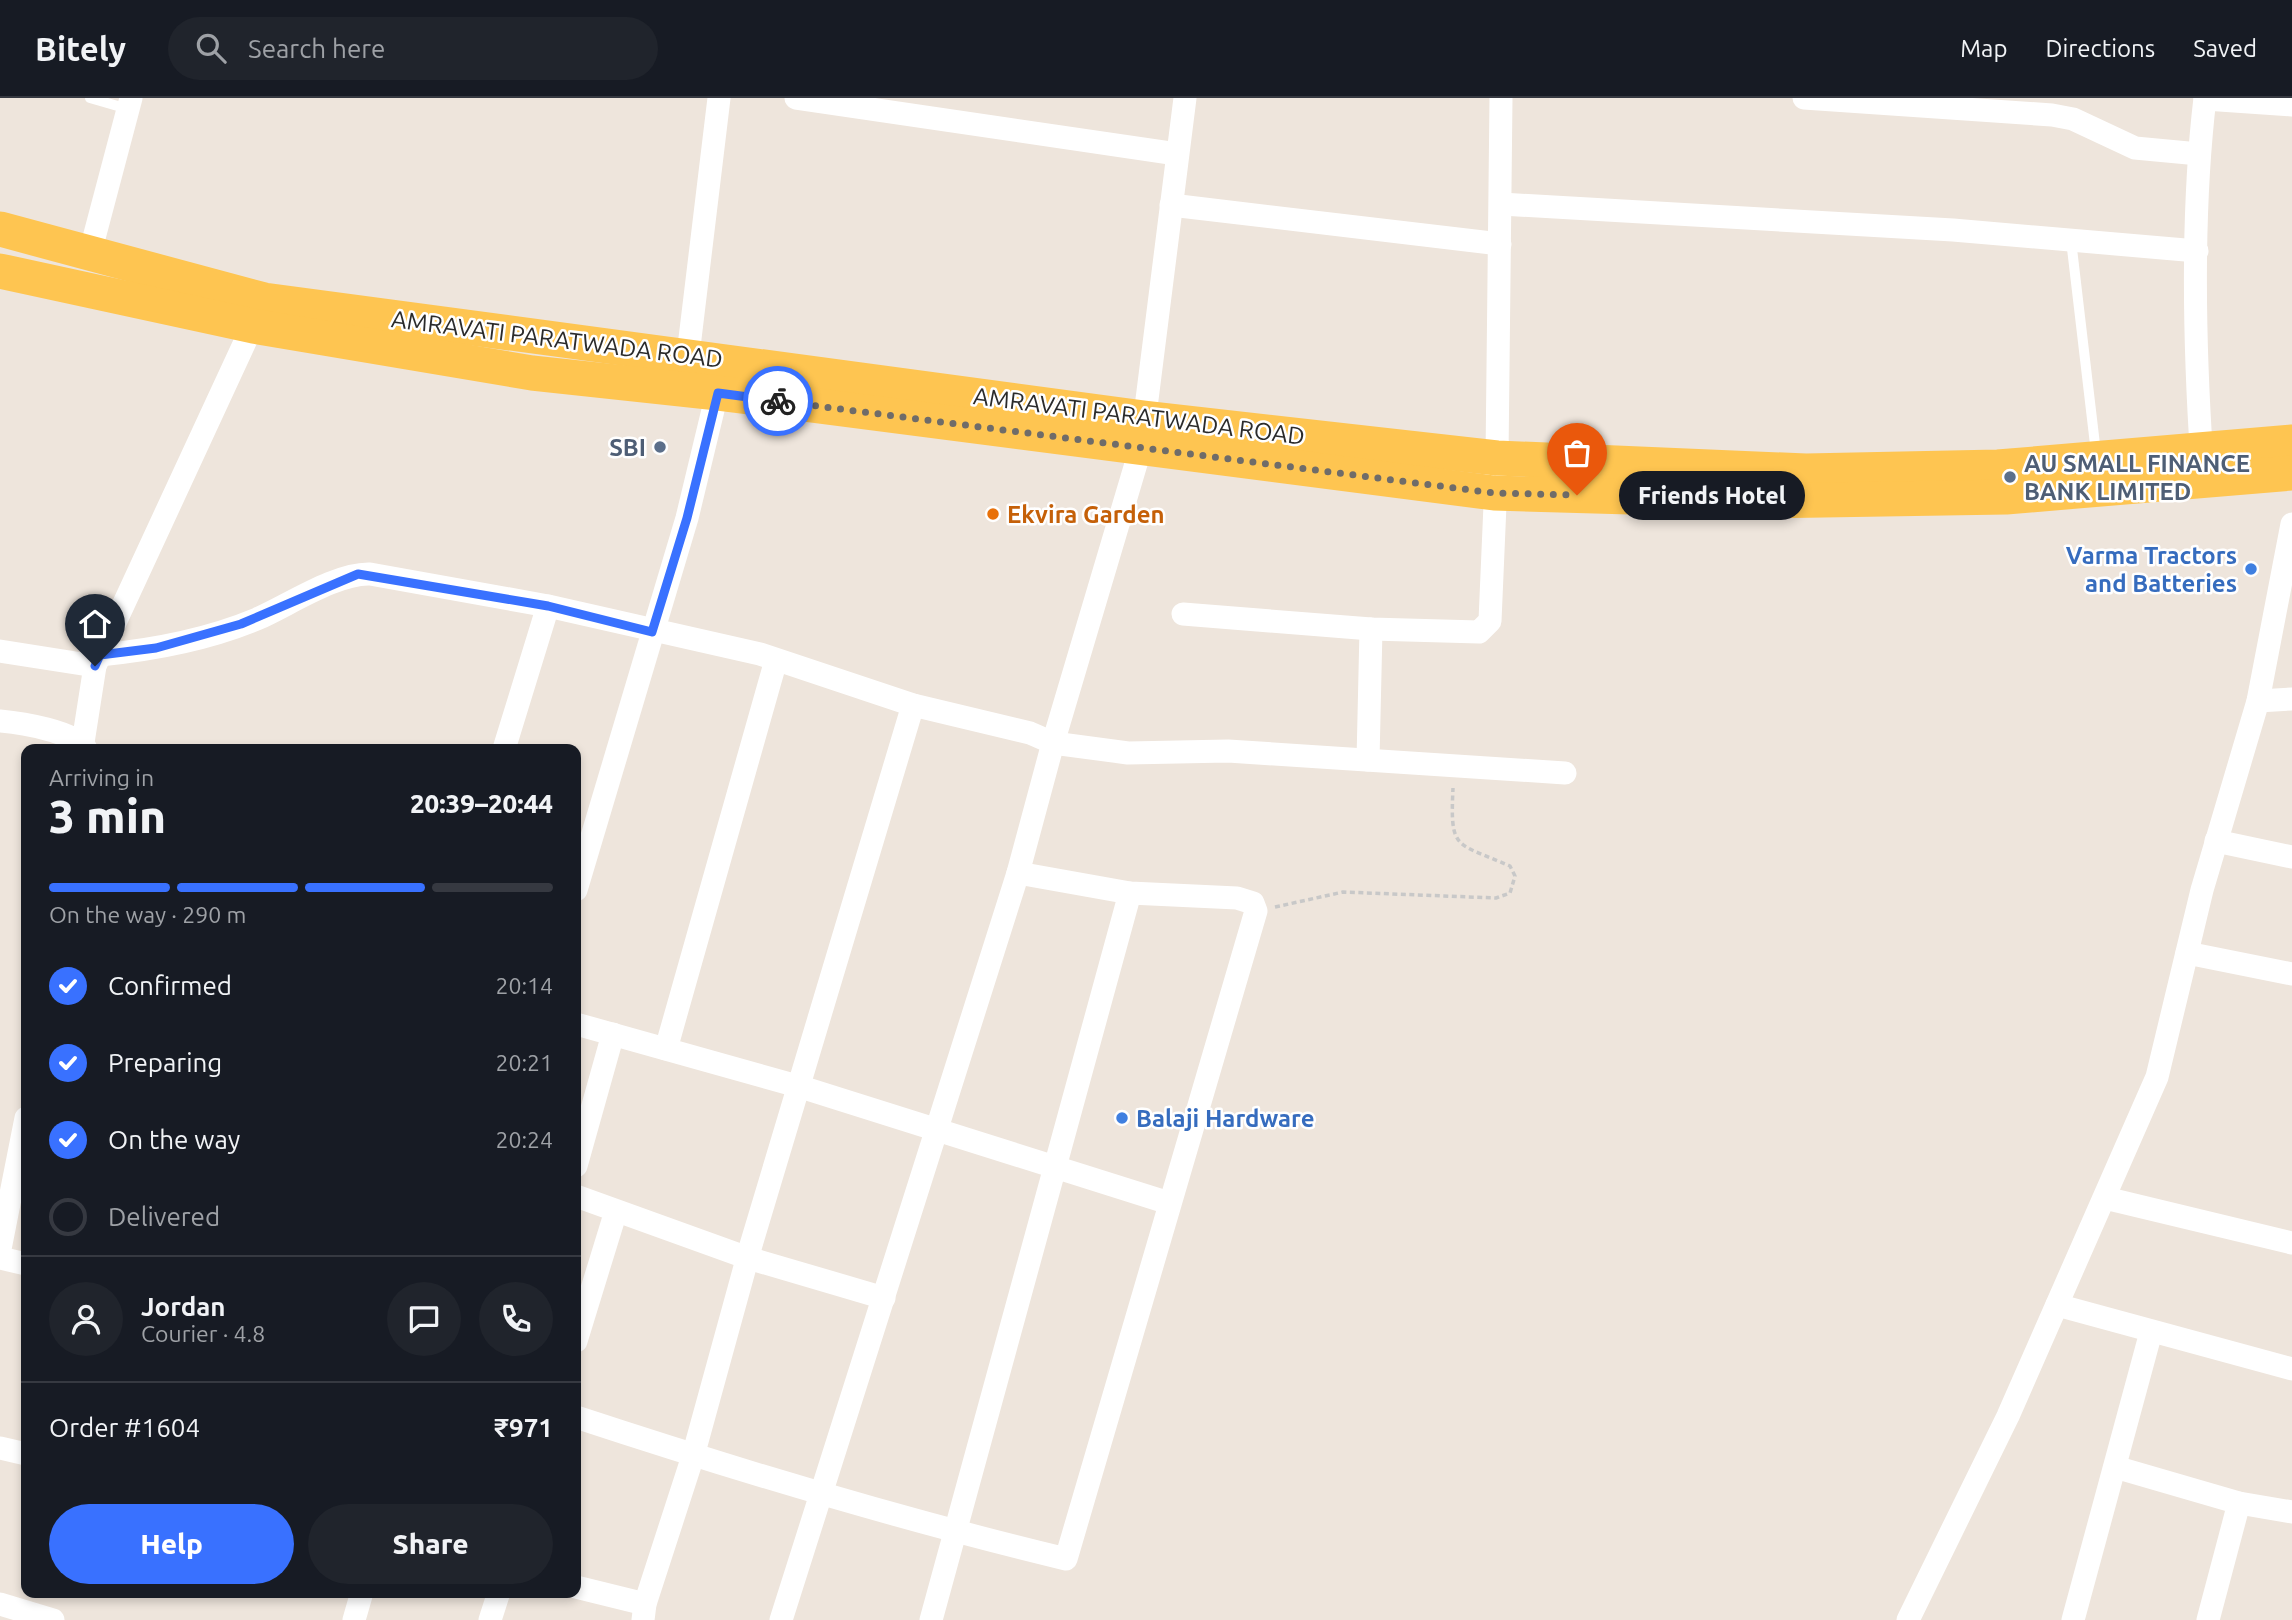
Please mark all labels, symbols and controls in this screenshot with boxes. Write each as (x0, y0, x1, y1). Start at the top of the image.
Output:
search box (168, 17, 658, 80)
icon: search (192, 29, 230, 67)
text: Bitely (35, 30, 126, 67)
text: Search here (248, 34, 385, 63)
text: Map (1960, 35, 2007, 62)
text: Directions (2045, 35, 2155, 62)
text: Saved (2193, 35, 2257, 62)
street label: AMRAVATI PARATWADA ROAD (390, 305, 724, 373)
courier (743, 366, 813, 436)
icon: bike (759, 382, 797, 420)
street label: AMRAVATI PARATWADA ROAD (972, 382, 1306, 450)
pin (1547, 423, 1607, 495)
place label: SBI (609, 434, 646, 461)
icon: bag (1558, 434, 1596, 472)
marker: SBI (652, 439, 668, 455)
place label: AU SMALL FINANCE BANK LIMITED (2024, 450, 2250, 505)
marker: AU SMALL FINANCE BANK LIMITED (2002, 469, 2018, 485)
callout: Friends Hotel (1619, 470, 1804, 520)
text: Friends Hotel (1638, 483, 1786, 508)
place label: Ekvira Garden (1007, 501, 1165, 528)
marker: Ekvira Garden (985, 506, 1001, 522)
place label: Varma Tractors and Batteries (2066, 542, 2237, 597)
marker: Varma Tractors and Batteries (2243, 561, 2259, 577)
pin (65, 594, 125, 666)
icon: home (76, 605, 114, 643)
text: Arriving in (49, 765, 154, 790)
text: 20:39–20:44 (410, 789, 553, 818)
text: 3 min (49, 790, 166, 842)
text: On the way · 290 m (49, 902, 246, 927)
icon: check (49, 967, 87, 1005)
text: Confirmed (108, 971, 232, 1000)
text: 20:14 (495, 973, 553, 998)
icon: check (49, 1044, 87, 1082)
text: Preparing (108, 1048, 222, 1077)
text: 20:21 (495, 1050, 553, 1075)
place label: Balaji Hardware (1136, 1105, 1315, 1132)
marker: Balaji Hardware (1114, 1110, 1130, 1126)
icon: check (49, 1121, 87, 1159)
text: On the way (108, 1125, 240, 1154)
text: 20:24 (495, 1127, 553, 1152)
text: Delivered (108, 1202, 220, 1231)
button: person (49, 1282, 123, 1356)
button: chat (387, 1282, 461, 1356)
button: phone (479, 1282, 553, 1356)
text: Jordan (141, 1292, 226, 1321)
text: Courier · 4.8 (141, 1321, 265, 1346)
text: Order #1604 (49, 1413, 200, 1442)
text: ₹971 (494, 1413, 553, 1442)
button: Help (49, 1504, 294, 1584)
button: Share (308, 1504, 553, 1584)

